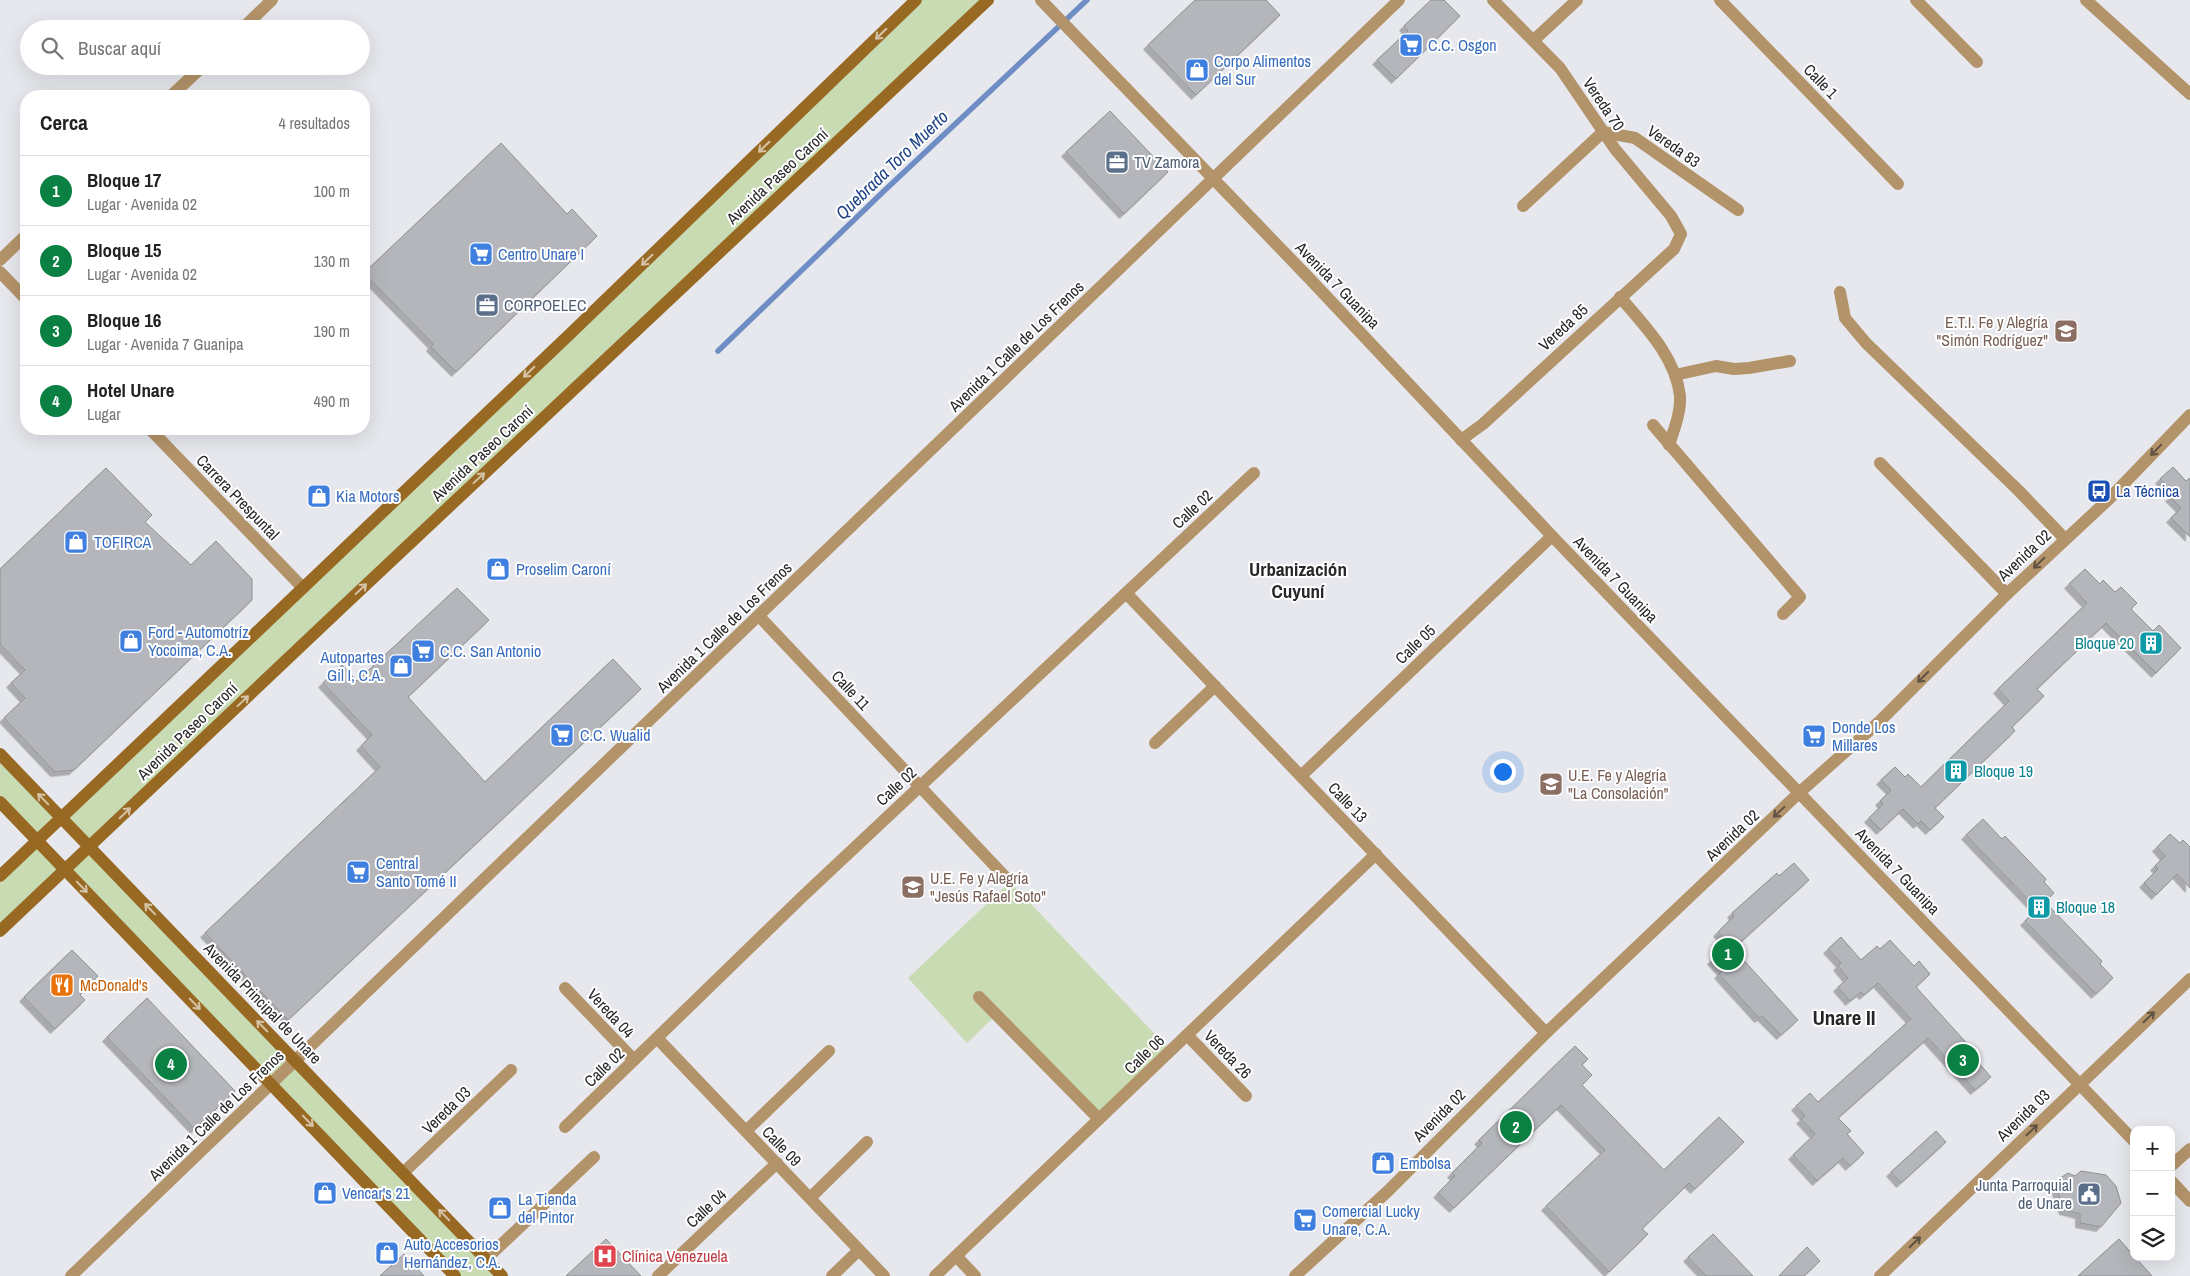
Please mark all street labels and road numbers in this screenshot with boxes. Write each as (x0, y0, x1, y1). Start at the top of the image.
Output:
street label: Calle 1 (1799, 59, 1844, 104)
street label: Vereda 70 (1578, 73, 1630, 135)
street label: Vereda 83 (1643, 120, 1705, 172)
street label: Avenida Paseo Caroní (721, 123, 833, 230)
street label: Avenida 7 Guanipa (1290, 236, 1386, 334)
street label: Avenida 1 Calle de Los Frenos (943, 276, 1088, 417)
street label: Vereda 85 (1534, 299, 1592, 355)
street label: Avenida Paseo Caroní (426, 400, 538, 507)
street label: Carrera Prespuntal (192, 449, 284, 545)
street label: Calle 02 (1167, 485, 1217, 533)
street label: Avenida 02 (1992, 524, 2056, 586)
street label: Avenida 7 Guanipa (1568, 530, 1664, 628)
street label: Avenida 1 Calle de Los Frenos (651, 557, 796, 698)
street label: Calle 05 (1390, 619, 1440, 669)
street label: Calle 11 (827, 665, 876, 715)
street label: Avenida Paseo Caroní (131, 677, 242, 785)
street label: Calle 02 (871, 762, 921, 810)
street label: Calle 13 (1323, 777, 1373, 827)
street label: Avenida 02 (1700, 804, 1764, 866)
street label: Avenida 7 Guanipa (1850, 822, 1946, 920)
street label: Avenida Principal de Unare (198, 937, 327, 1069)
street label: Vereda 04 (583, 984, 639, 1042)
street label: Vereda 26 (1199, 1025, 1257, 1083)
street label: Calle 06 (1119, 1029, 1169, 1079)
street label: Calle 02 (579, 1042, 629, 1092)
street label: Avenida 1 Calle de Los Frenos (143, 1045, 288, 1186)
street label: Vereda 03 (417, 1081, 475, 1139)
street label: Avenida 02 (1407, 1084, 1470, 1147)
street label: Avenida 03 (1991, 1084, 2054, 1147)
street label: Calle 09 (757, 1121, 807, 1171)
street label: Calle 04 (681, 1184, 731, 1232)

